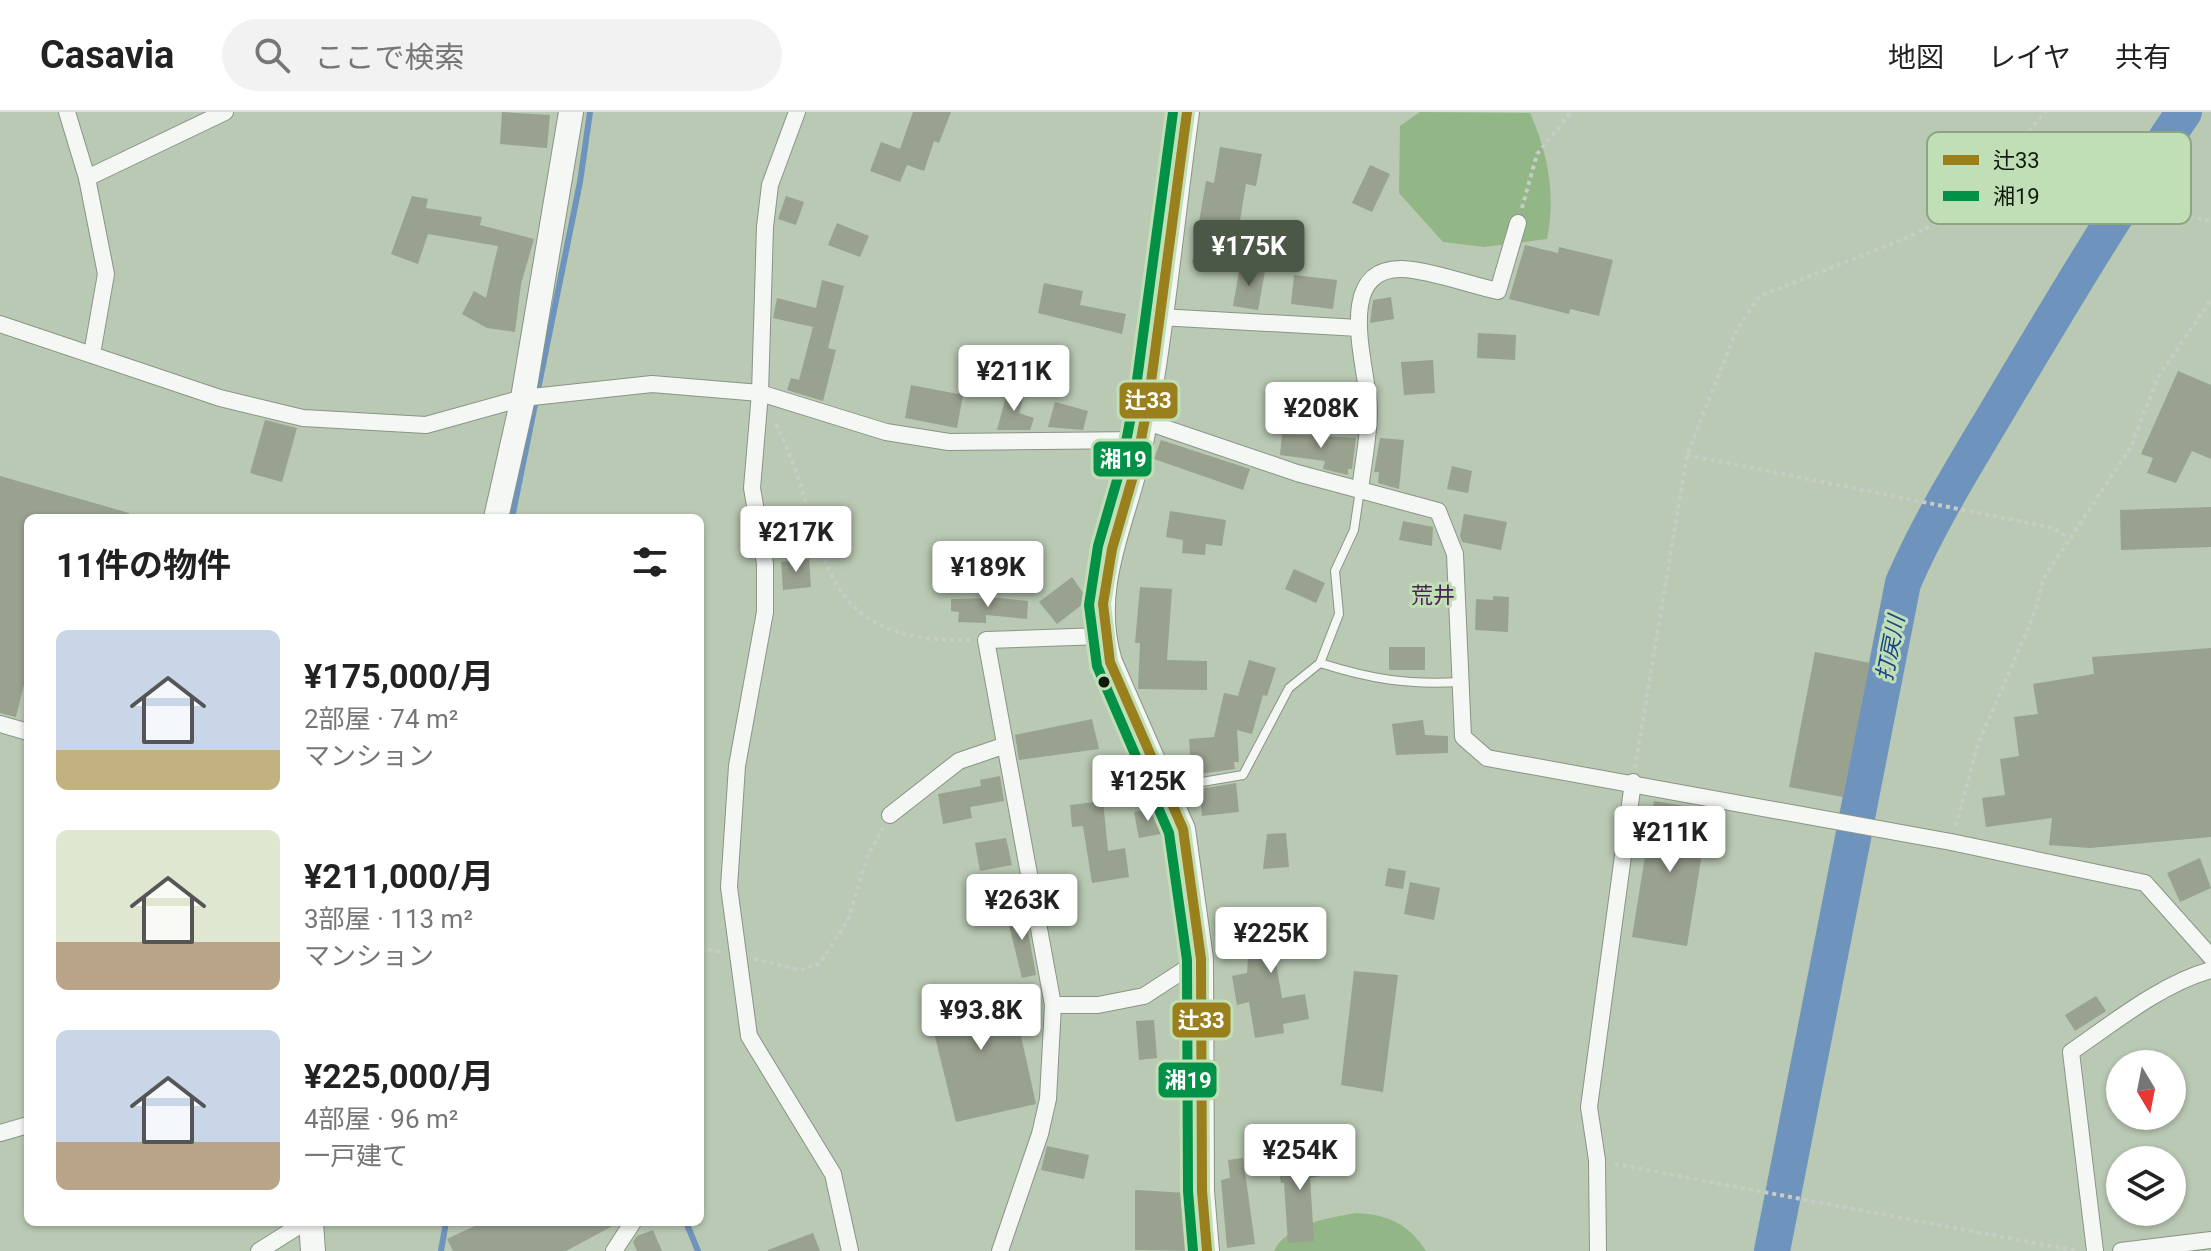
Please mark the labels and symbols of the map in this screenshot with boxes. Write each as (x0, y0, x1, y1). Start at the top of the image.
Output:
legend (1927, 132, 2191, 224)
text: 辻33 (1993, 148, 2040, 173)
text: 湘19 (1993, 184, 2040, 209)
pin: ¥175K (1193, 220, 1305, 288)
pin: ¥211K (958, 345, 1070, 413)
line badge: 辻33 (1118, 381, 1179, 420)
pin: ¥208K (1265, 382, 1377, 450)
text: 辻33 (1124, 388, 1172, 413)
line badge: 湘19 (1092, 440, 1153, 478)
text: 湘19 (1099, 447, 1147, 472)
pin: ¥217K (740, 506, 852, 574)
pin: ¥189K (932, 541, 1044, 609)
district label: 荒井 (1411, 583, 1455, 608)
water label: 打戻川 (1872, 611, 1909, 683)
unlabelled marker (1096, 674, 1112, 690)
pin: ¥125K (1092, 755, 1204, 823)
pin: ¥211K (1614, 806, 1726, 874)
pin: ¥263K (966, 874, 1078, 942)
pin: ¥225K (1215, 907, 1327, 975)
pin: ¥93.8K (916, 984, 1046, 1052)
line badge: 辻33 (1171, 1001, 1232, 1039)
text: 辻33 (1177, 1008, 1225, 1033)
north arrow (2106, 1050, 2186, 1130)
line badge: 湘19 (1157, 1061, 1218, 1099)
text: 湘19 (1164, 1068, 1212, 1093)
pin: ¥254K (1244, 1124, 1356, 1192)

